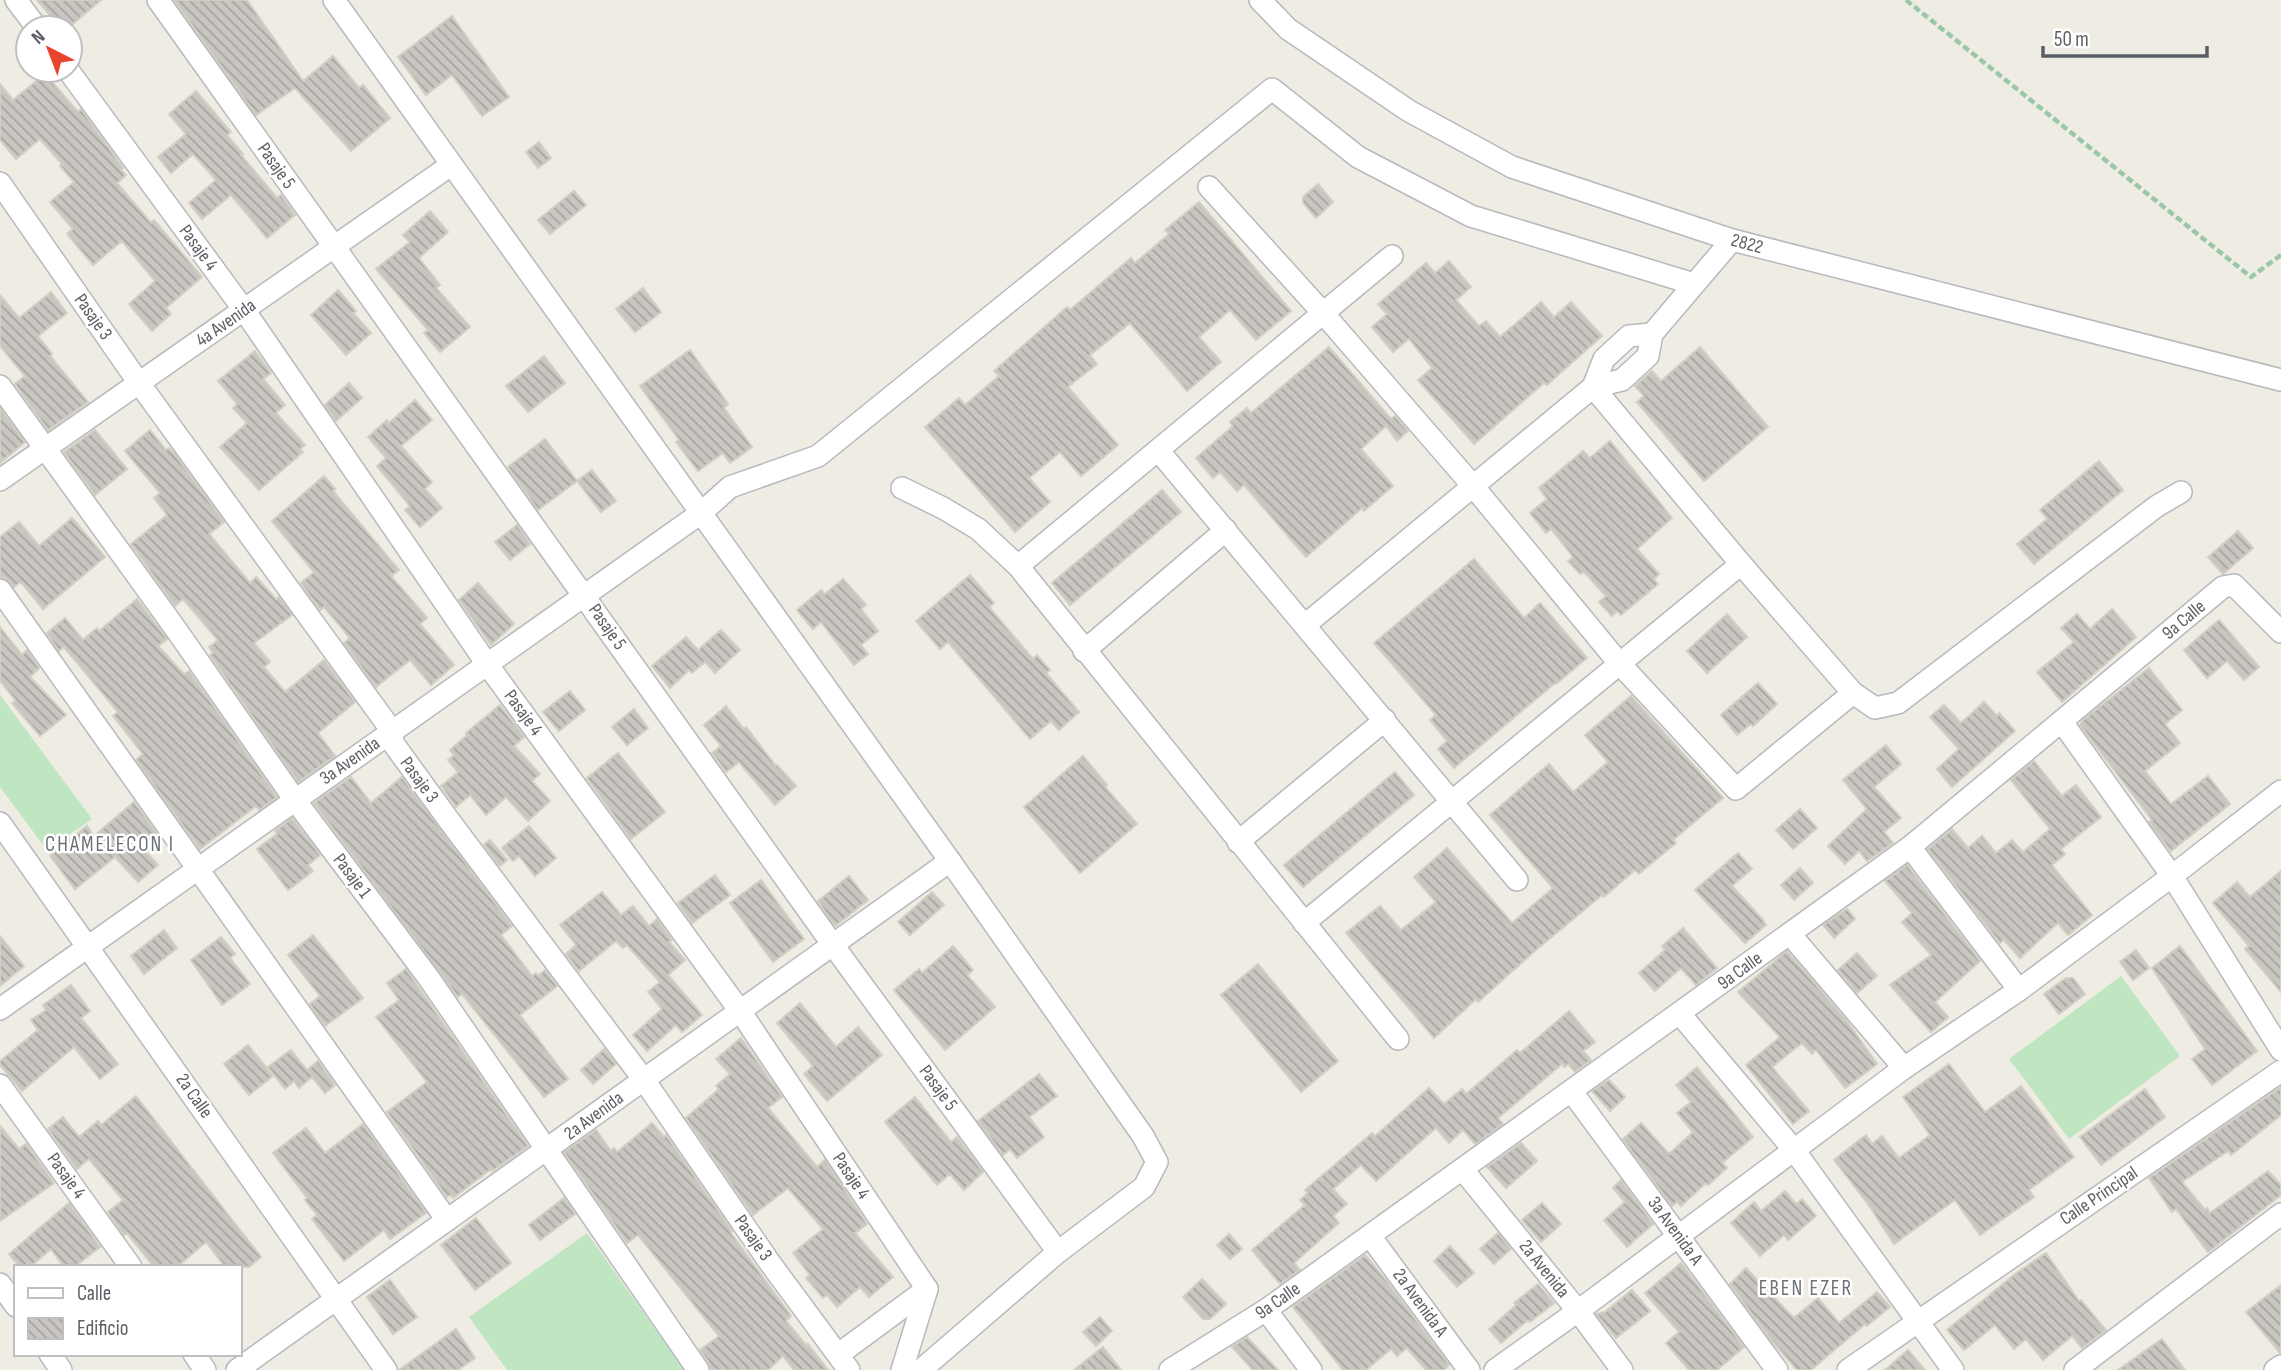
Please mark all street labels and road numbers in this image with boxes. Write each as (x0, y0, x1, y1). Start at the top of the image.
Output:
street label: Pasaje 5 (252, 139, 300, 193)
street label: Pasaje 4 (174, 221, 222, 275)
street label: 2822 (1729, 229, 1765, 259)
street label: Pasaje 3 (69, 289, 117, 345)
street label: 4a Avenida (192, 294, 260, 352)
street label: 9a Calle (2158, 595, 2210, 645)
street label: Pasaje 5 (583, 600, 631, 654)
street label: Pasaje 4 (499, 686, 547, 740)
street label: 3a Avenida (316, 732, 384, 790)
street label: Pasaje 3 (395, 753, 443, 807)
street label: Pasaje 1 (328, 849, 376, 903)
street label: 9a Calle (1713, 947, 1767, 995)
street label: Pasaje 5 (914, 1061, 962, 1115)
street label: 2a Calle (171, 1069, 217, 1123)
street label: 2a Avenida (560, 1087, 628, 1145)
street label: Pasaje 4 (827, 1148, 875, 1204)
street label: Pasaje 4 (42, 1149, 90, 1203)
street label: Calle Principal (2056, 1162, 2142, 1230)
street label: 3a Avenida A (1642, 1192, 1708, 1270)
street label: Pasaje 3 (729, 1210, 777, 1266)
street label: 2a Avenida (1514, 1235, 1574, 1303)
street label: 2a Avenida A (1387, 1264, 1453, 1342)
street label: 9a Calle (1251, 1277, 1305, 1325)

